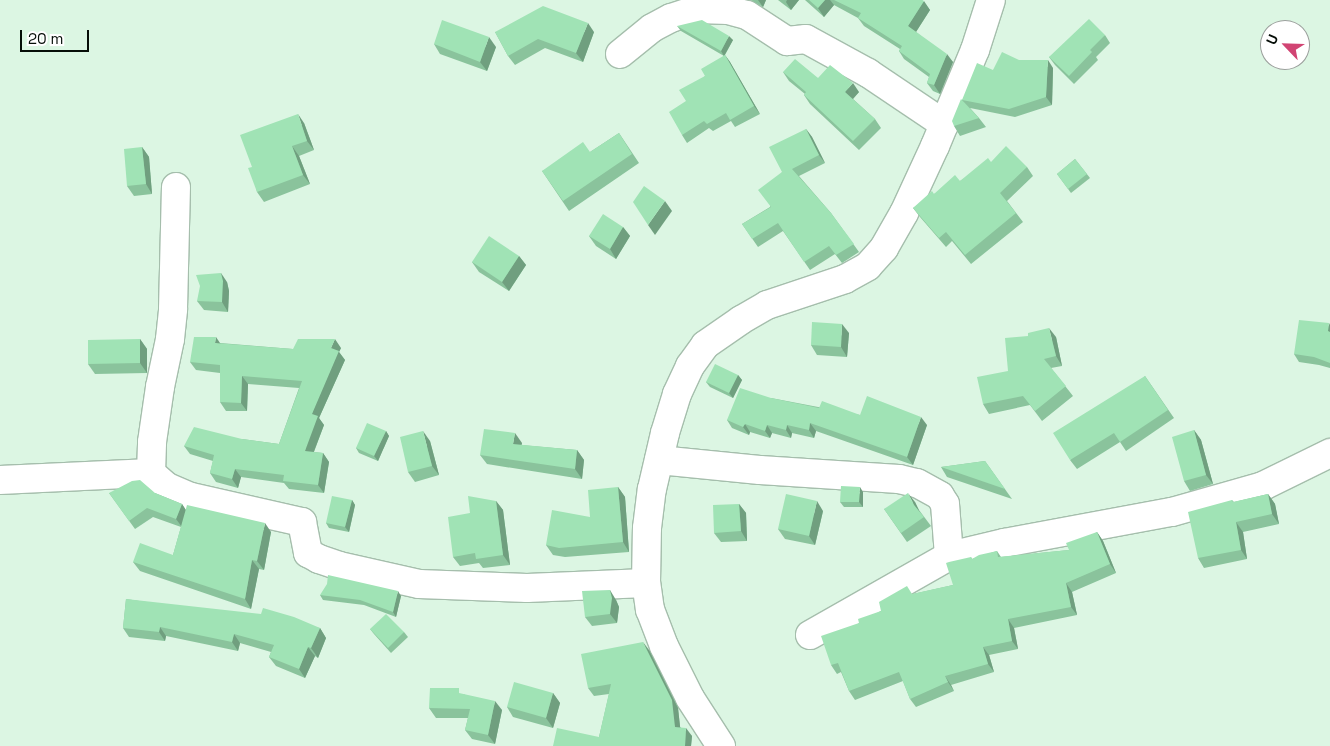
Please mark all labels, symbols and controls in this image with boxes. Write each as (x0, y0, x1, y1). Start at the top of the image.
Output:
scale bar (22, 20, 91, 52)
north arrow (1260, 20, 1310, 70)
text: 20 m (28, 29, 63, 48)
text: U (1262, 31, 1282, 47)

